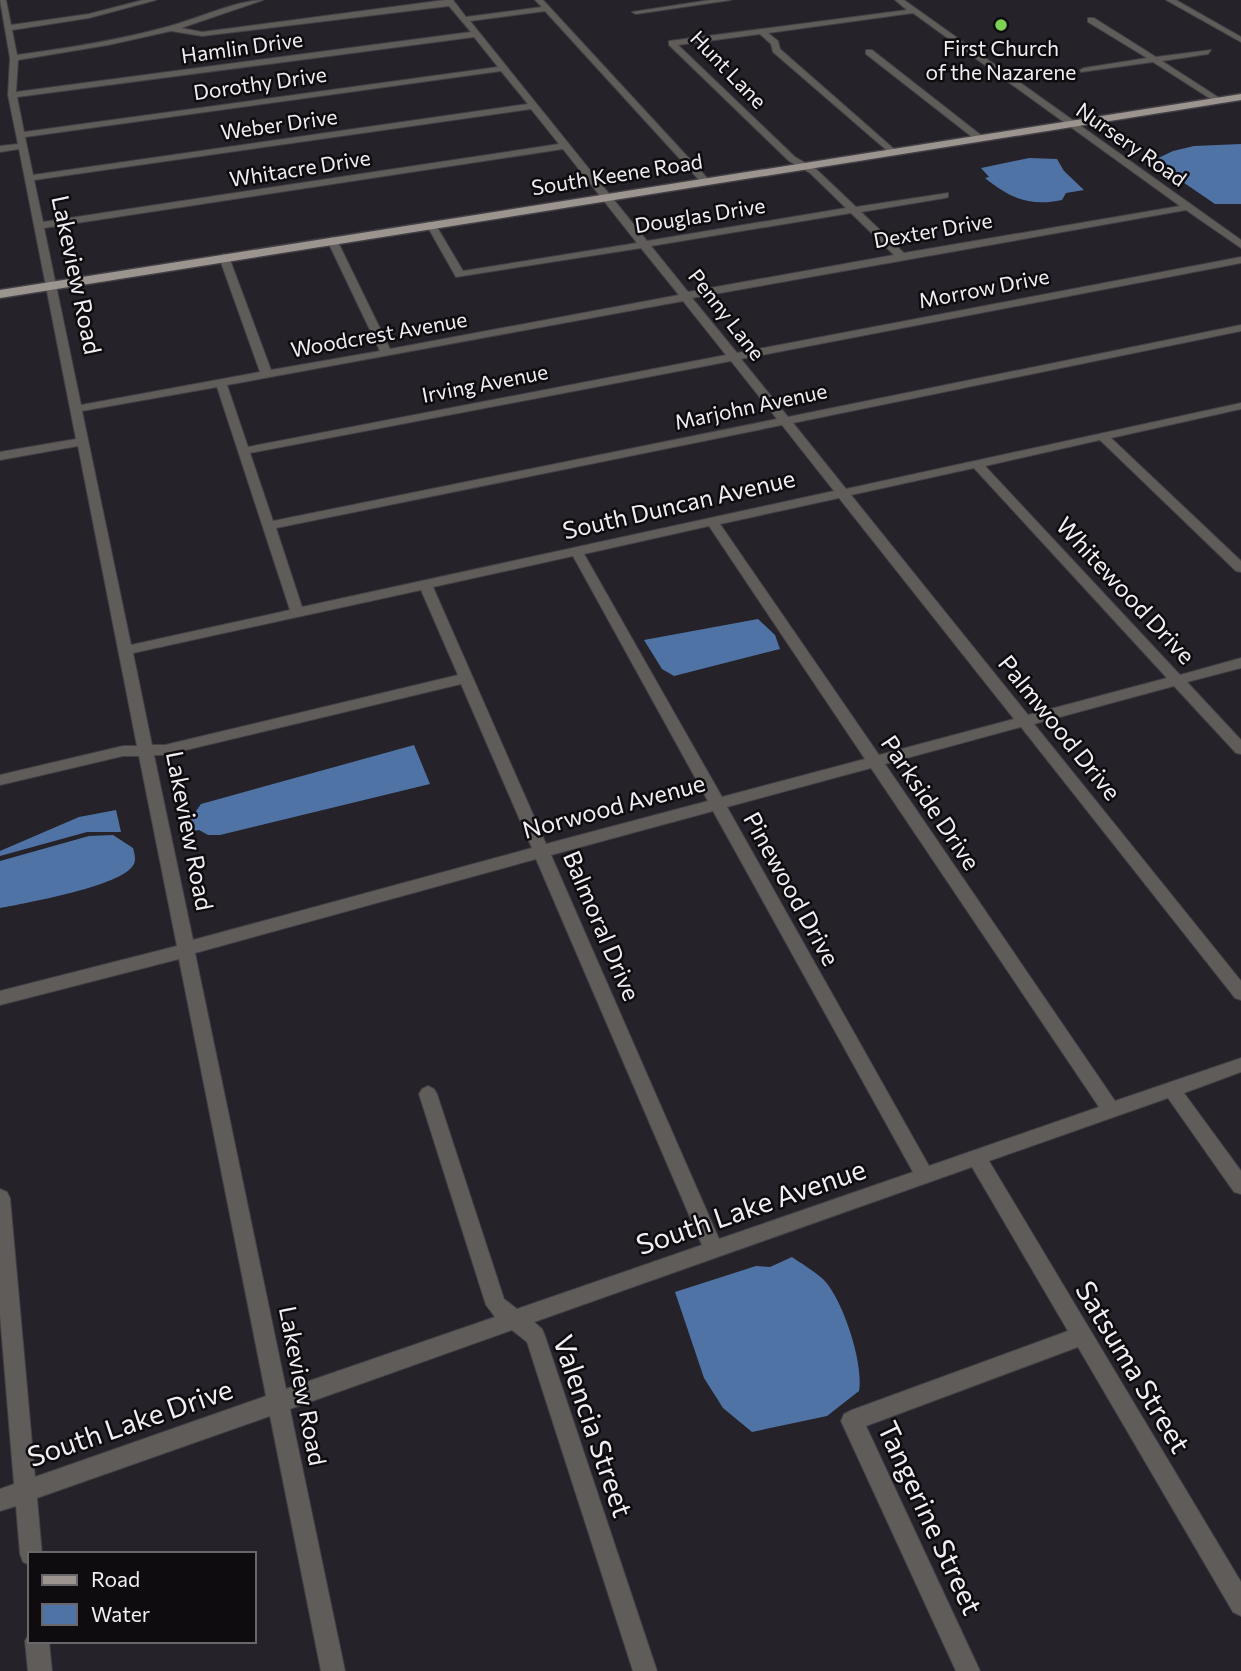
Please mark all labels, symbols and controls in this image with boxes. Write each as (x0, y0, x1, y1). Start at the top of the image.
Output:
marker: First Church of the Nazarene (993, 17, 1009, 33)
street label: Hunt Lane (686, 25, 772, 113)
street label: Hamlin Drive (179, 26, 304, 67)
place label: First Church of the Nazarene (926, 35, 1076, 84)
street label: Dorothy Drive (191, 61, 328, 104)
street label: Nursery Road (1072, 97, 1192, 191)
street label: Weber Drive (219, 103, 339, 144)
street label: Whitacre Drive (227, 144, 372, 191)
street label: South Keene Road (529, 148, 704, 199)
street label: Douglas Drive (633, 192, 767, 237)
street label: Lakeview Road (46, 193, 108, 357)
street label: Dexter Drive (871, 207, 994, 252)
street label: Morrow Drive (916, 263, 1051, 312)
street label: Penny Lane (684, 264, 771, 365)
street label: Woodcrest Avenue (289, 306, 469, 361)
street label: Irving Avenue (420, 358, 550, 407)
street label: Marjohn Avenue (672, 377, 829, 434)
street label: South Duncan Avenue (560, 463, 798, 544)
street label: Whitewood Drive (1051, 510, 1202, 669)
street label: Palmwood Drive (993, 649, 1128, 805)
street label: Parkside Drive (875, 729, 987, 875)
street label: Lakeview Road (161, 749, 220, 913)
street label: Norwood Avenue (519, 767, 708, 844)
street label: Pinewood Drive (738, 806, 847, 970)
street label: Balmoral Drive (558, 846, 647, 1005)
street label: South Lake Avenue (632, 1151, 870, 1261)
street label: Satsuma Street (1069, 1274, 1199, 1459)
street label: Lakeview Road (274, 1304, 333, 1468)
street label: Valencia Street (547, 1330, 641, 1521)
street label: South Lake Drive (23, 1371, 237, 1473)
street label: Tangerine Street (871, 1415, 991, 1620)
legend (28, 1552, 256, 1643)
text: Road (91, 1566, 140, 1591)
text: Water (91, 1601, 150, 1626)

